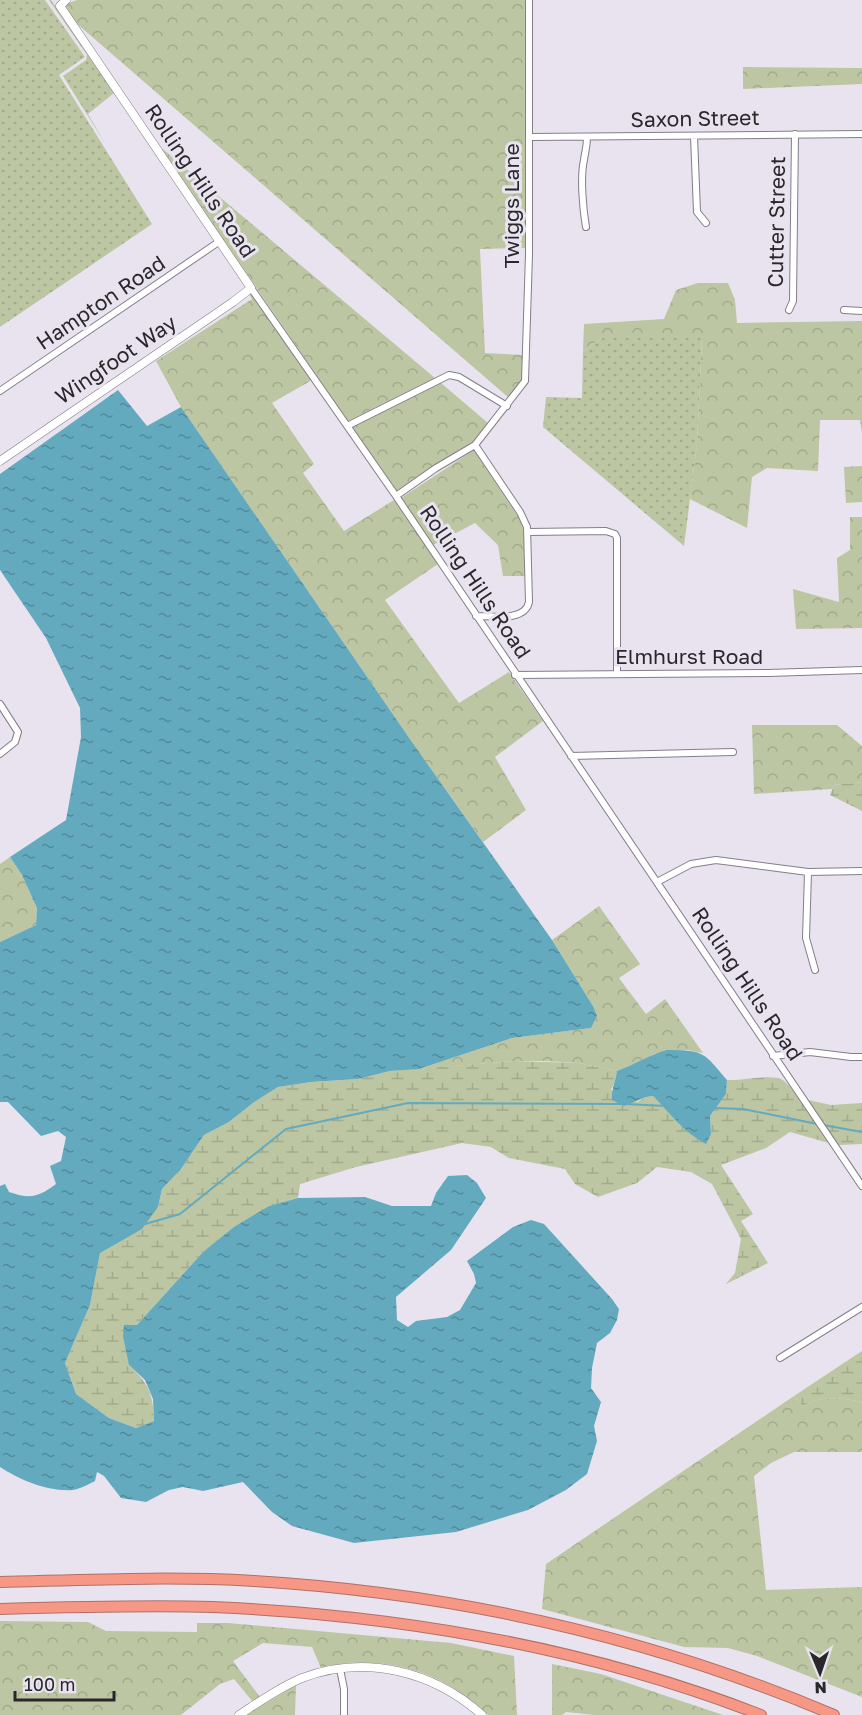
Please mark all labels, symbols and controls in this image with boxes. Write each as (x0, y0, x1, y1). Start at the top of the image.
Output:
street label: Rolling Hills Road (140, 99, 262, 262)
street label: Saxon Street (630, 104, 760, 132)
street label: Twiggs Lane (498, 143, 524, 269)
street label: Cutter Street (762, 156, 790, 288)
street label: Hampton Road (31, 249, 170, 355)
street label: Wingfoot Way (50, 309, 181, 409)
street label: Rolling Hills Road (415, 500, 537, 663)
street label: Elmhurst Road (615, 643, 763, 669)
street label: Rolling Hills Road (687, 902, 809, 1065)
north arrow (790, 1643, 850, 1703)
scale bar (15, 1664, 114, 1702)
text: 100 m (24, 1673, 75, 1695)
text: N (814, 1678, 827, 1698)

